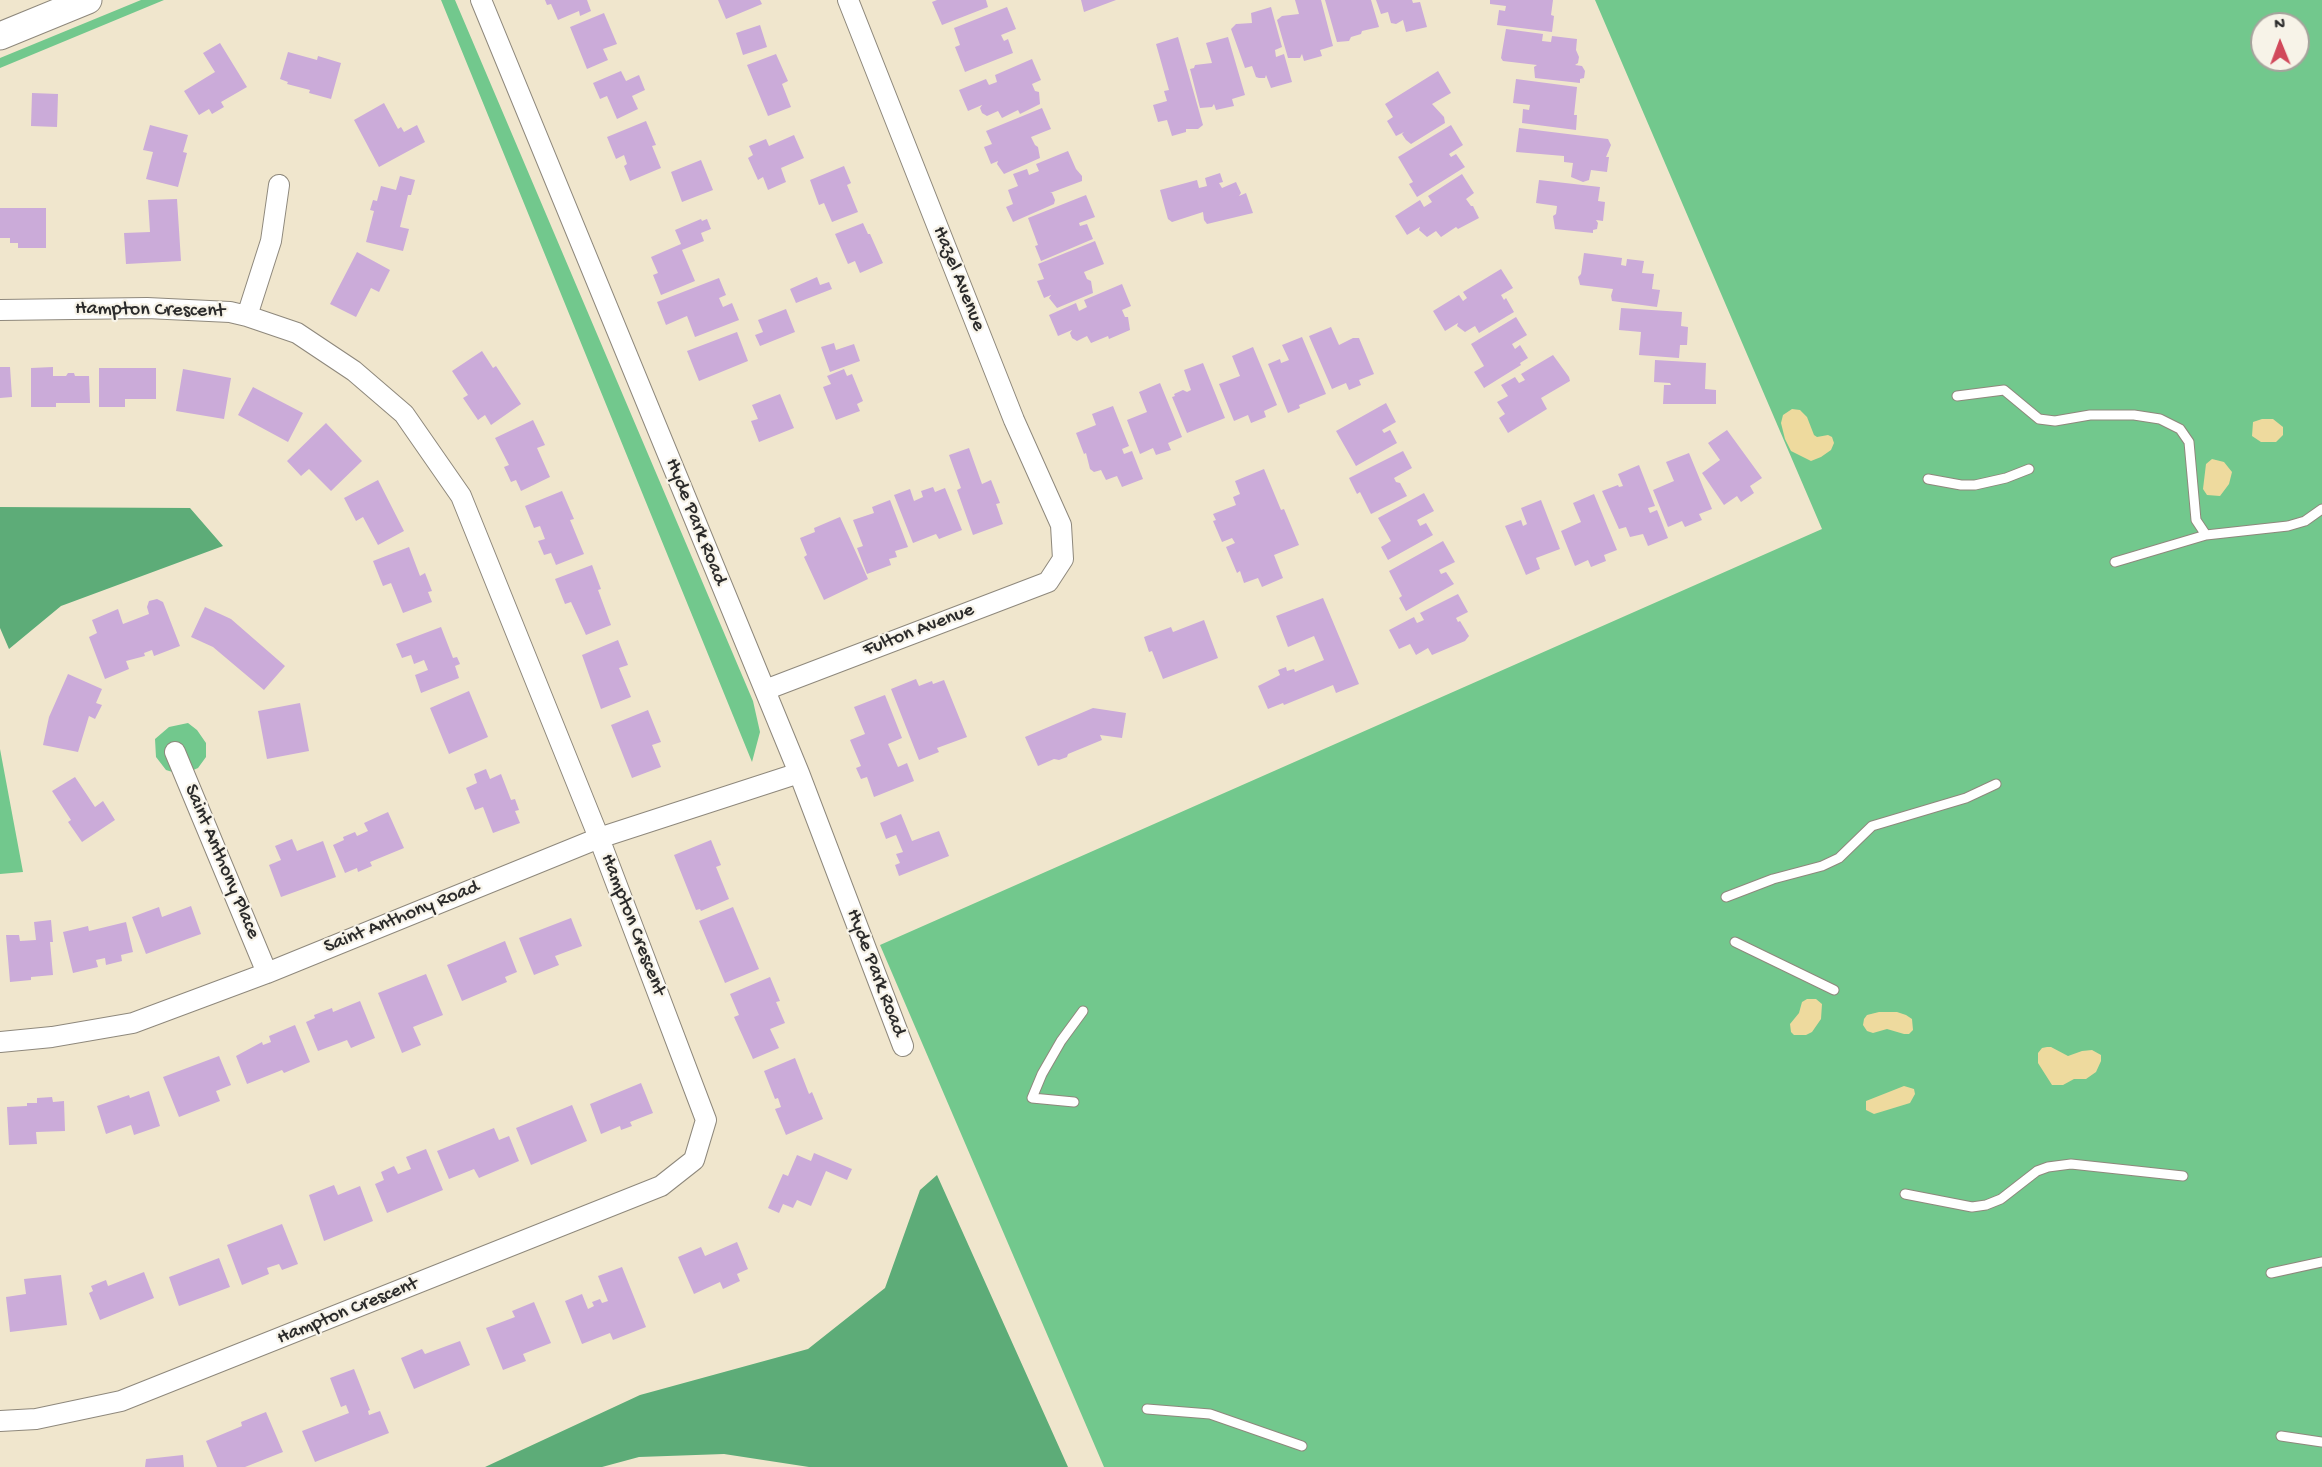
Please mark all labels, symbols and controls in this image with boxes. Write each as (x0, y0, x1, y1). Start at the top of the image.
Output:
north arrow (2250, 12, 2310, 72)
text: N (2274, 16, 2285, 35)
street label: Hazel Avenue (926, 223, 990, 335)
street label: Hampton Crescent (75, 298, 225, 324)
street label: Hyde Park Road (659, 455, 731, 589)
street label: Fulton Avenue (860, 599, 978, 663)
street label: Saint Anthony Place (178, 781, 264, 943)
street label: Hampton Crescent (594, 851, 670, 999)
street label: Saint Anthony Road (321, 876, 483, 960)
street label: Hyde Park Road (840, 906, 910, 1040)
street label: Hampton Crescent (274, 1273, 422, 1351)

